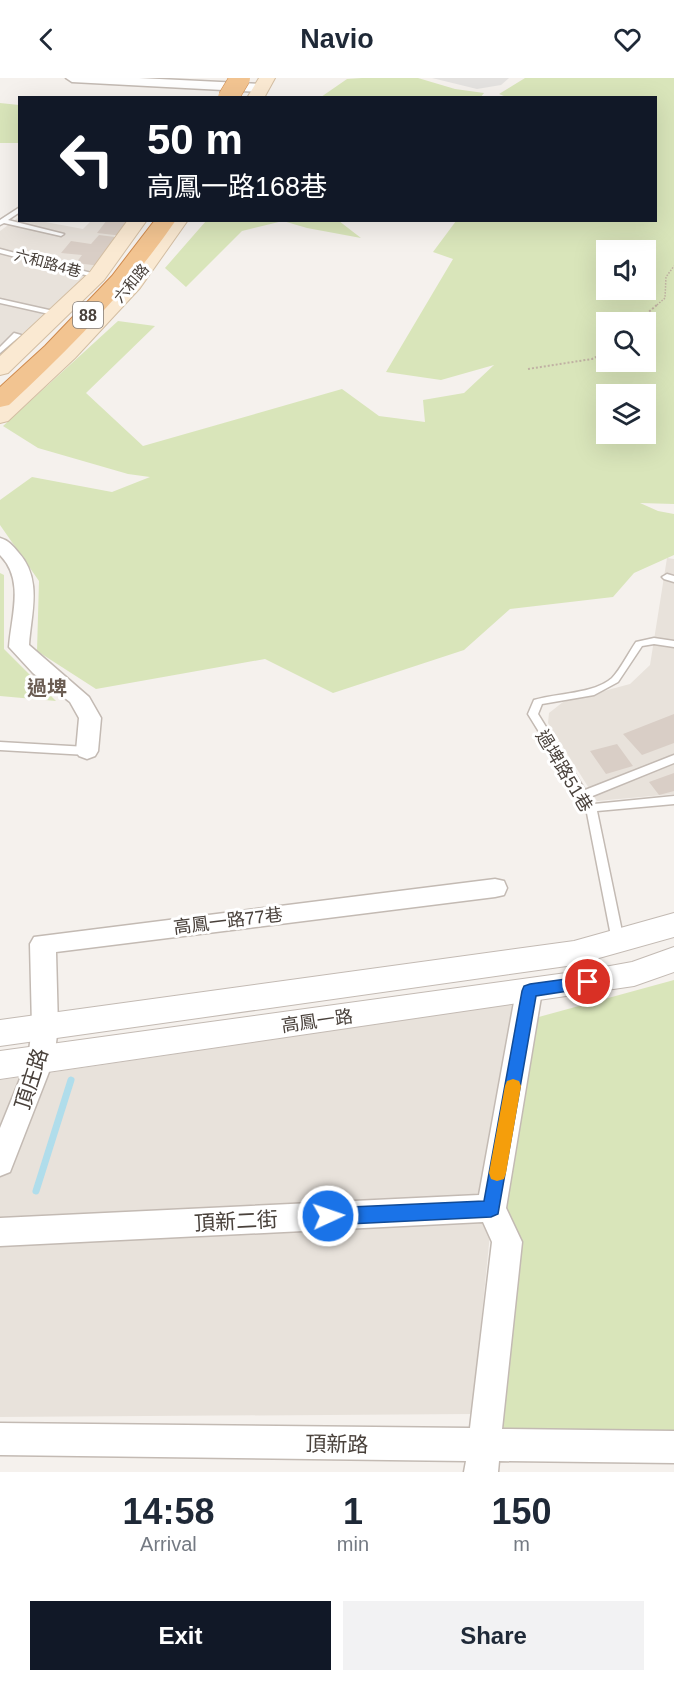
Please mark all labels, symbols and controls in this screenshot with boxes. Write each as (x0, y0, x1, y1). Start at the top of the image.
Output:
icon: back (30, 23, 63, 56)
icon: heart (611, 23, 644, 56)
text: Navio (300, 24, 374, 54)
text: 50 m (147, 116, 243, 163)
icon: left (48, 120, 126, 198)
text: 高鳳一路168巷 (147, 172, 327, 202)
map controls (596, 240, 656, 444)
button: sound (596, 240, 656, 300)
street label: 六和路4巷 (13, 246, 83, 280)
street label: 六和路 (110, 260, 152, 306)
road number: 88 (73, 302, 103, 328)
button: search (596, 312, 656, 372)
button: layers (596, 384, 656, 444)
district label: 過埤 (27, 677, 67, 699)
street label: 過埤路51巷 (532, 726, 596, 816)
street label: 高鳳一路77巷 (172, 904, 284, 938)
pin (562, 956, 613, 1007)
icon: arrive (571, 965, 604, 998)
street label: 高鳳一路 (280, 1006, 354, 1036)
street label: 頂庄路 (10, 1045, 52, 1113)
position arrow (296, 1184, 360, 1248)
street label: 頂新二街 (193, 1207, 279, 1235)
street label: 頂新路 (305, 1432, 369, 1456)
text: 14:58 (122, 1491, 214, 1532)
text: 1 (343, 1491, 363, 1532)
text: 150 (491, 1491, 552, 1532)
text: Arrival (140, 1533, 197, 1555)
text: min (337, 1533, 369, 1555)
text: m (513, 1533, 530, 1555)
button: Exit (30, 1601, 331, 1670)
button: Share (343, 1601, 644, 1670)

